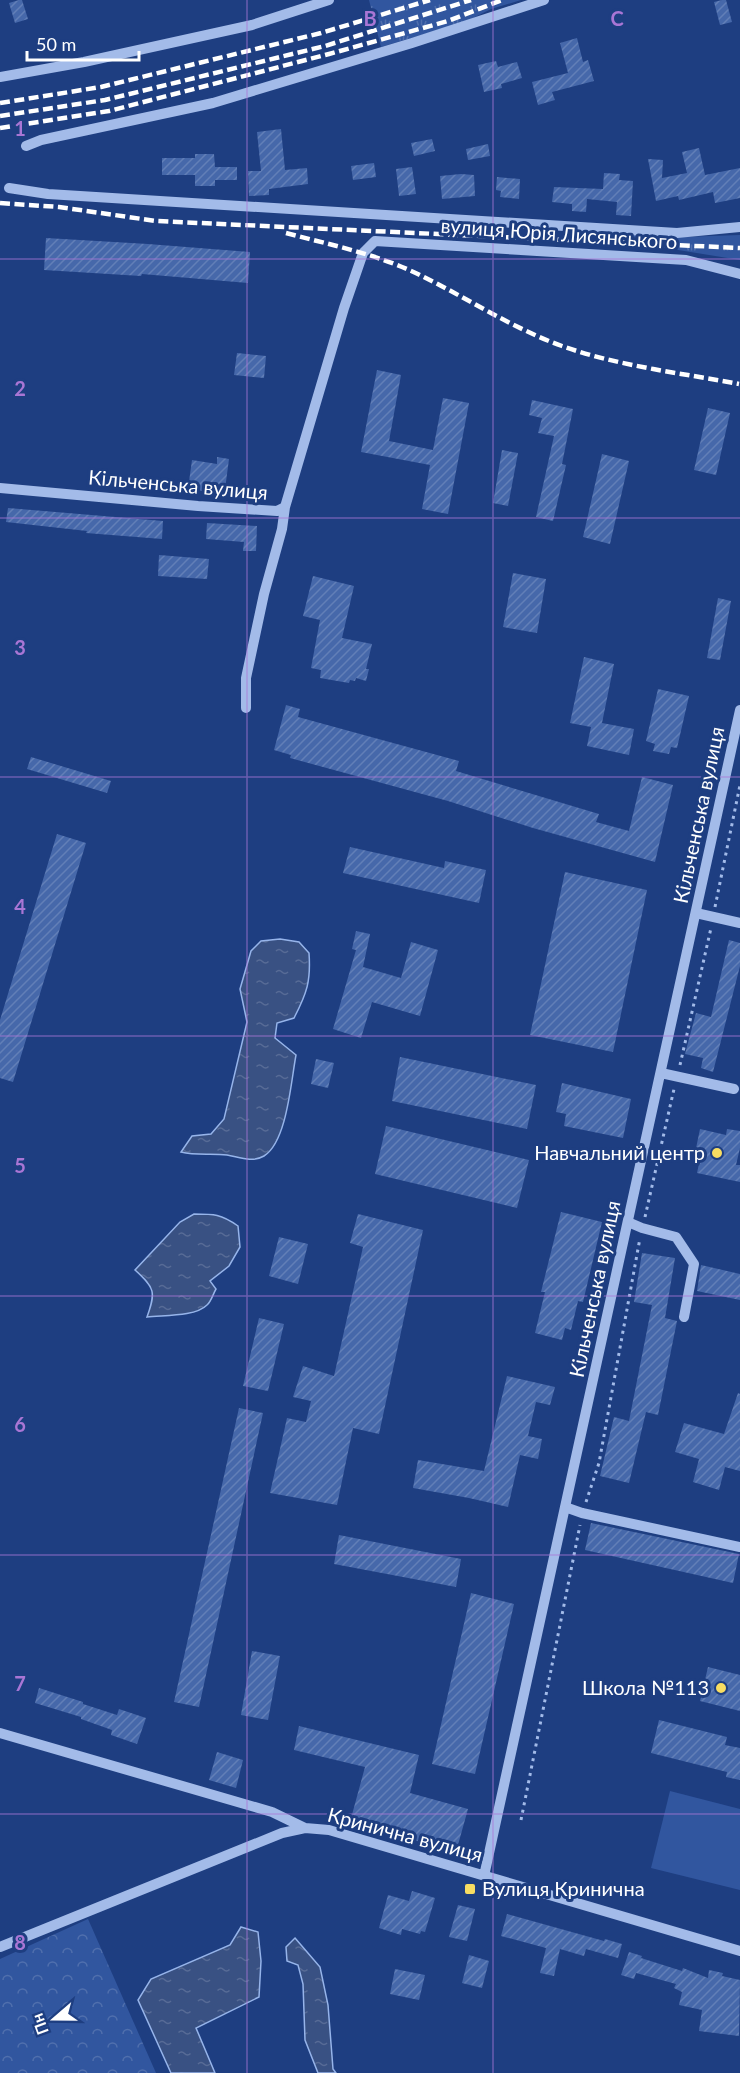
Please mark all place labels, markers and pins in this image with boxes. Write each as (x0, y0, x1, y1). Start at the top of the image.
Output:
place label: Навчальний центр (534, 1140, 705, 1164)
marker: Навчальний центр (710, 1146, 724, 1160)
place label: Школа №113 (582, 1675, 709, 1699)
marker: Школа №113 (714, 1681, 728, 1695)
place label: Вулиця Кринична (482, 1876, 645, 1900)
marker: Вулиця Кринична (463, 1882, 477, 1896)

